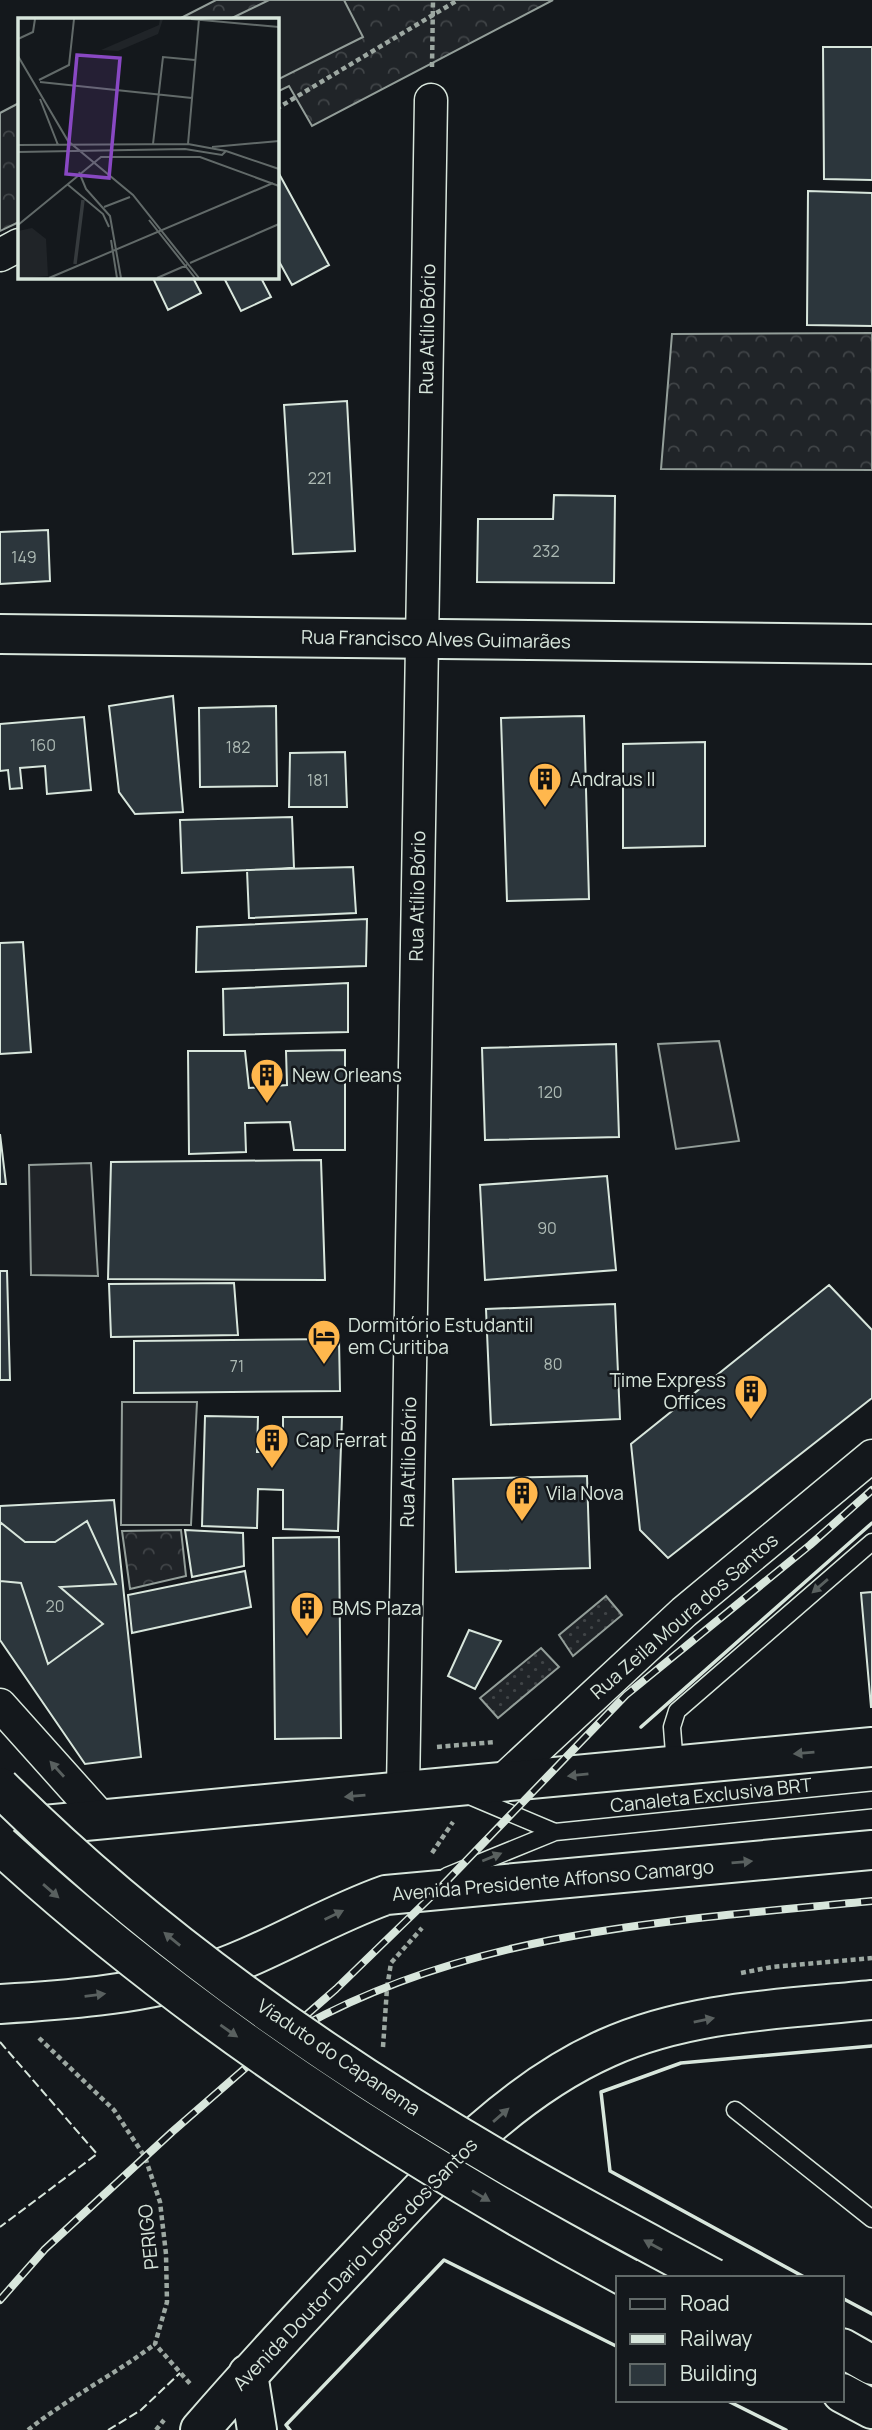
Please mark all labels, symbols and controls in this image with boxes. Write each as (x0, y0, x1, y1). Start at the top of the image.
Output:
inset map (18, 18, 278, 278)
street label: Rua Atílio Bório (413, 263, 441, 395)
house number: 221 (308, 467, 332, 489)
house number: 232 (532, 540, 560, 562)
house number: 149 (11, 546, 37, 568)
street label: Rua Francisco Alves Guimarães (301, 624, 571, 654)
house number: 160 (30, 734, 56, 756)
house number: 182 (226, 736, 250, 758)
building icon: Andraus II (526, 760, 564, 809)
place label: Andraus II (570, 766, 655, 792)
house number: 181 (307, 769, 329, 791)
street label: Rua Atílio Bório (403, 830, 431, 962)
building icon: New Orleans (248, 1056, 286, 1105)
place label: New Orleans (292, 1062, 402, 1088)
house number: 120 (537, 1081, 563, 1103)
house number: 90 (537, 1217, 557, 1239)
place label: Dormitório Estudantil em Curitiba (348, 1312, 533, 1360)
hotel icon: Dormitório Estudantil em Curitiba (305, 1317, 343, 1366)
house number: 80 (543, 1353, 563, 1375)
house number: 71 (230, 1355, 244, 1377)
place label: Time Express Offices (609, 1367, 726, 1415)
building icon: Time Express Offices (732, 1372, 770, 1421)
street label: Rua Atílio Bório (394, 1396, 422, 1528)
building icon: Cap Ferrat (253, 1421, 291, 1470)
place label: Cap Ferrat (296, 1427, 387, 1453)
building icon: Vila Nova (503, 1474, 541, 1523)
place label: Vila Nova (546, 1480, 624, 1506)
street label: Rua Zeila Moura dos Santos (585, 1527, 783, 1705)
one-way arrow (811, 1578, 829, 1594)
building icon: BMS Plaza (288, 1589, 326, 1638)
house number: 20 (46, 1595, 64, 1617)
place label: BMS Plaza (332, 1595, 422, 1621)
one-way arrow (793, 1748, 815, 1759)
one-way arrow (50, 1761, 66, 1778)
one-way arrow (566, 1770, 588, 1781)
street label: Canaleta Exclusiva BRT (609, 1771, 814, 1819)
one-way arrow (344, 1790, 366, 1801)
one-way arrow (482, 1852, 503, 1863)
street label: Avenida Presidente Affonso Camargo (391, 1853, 715, 1907)
one-way arrow (732, 1856, 754, 1867)
one-way arrow (42, 1883, 59, 1898)
one-way arrow (324, 1910, 344, 1921)
one-way arrow (164, 1931, 182, 1946)
one-way arrow (85, 1990, 107, 2001)
street label: Viaduto do Capanema (252, 1993, 426, 2121)
one-way arrow (693, 2015, 715, 2026)
one-way arrow (220, 2024, 238, 2038)
one-way arrow (492, 2107, 510, 2123)
street label: Avenida Doutor Dario Lopes dos Santos (227, 2132, 483, 2396)
one-way arrow (472, 2190, 491, 2202)
street label: PERIGO (132, 2203, 164, 2271)
one-way arrow (643, 2239, 662, 2251)
legend (616, 2276, 844, 2402)
text: Road (680, 2289, 730, 2317)
text: Railway (680, 2324, 752, 2352)
text: Building (680, 2359, 757, 2387)

